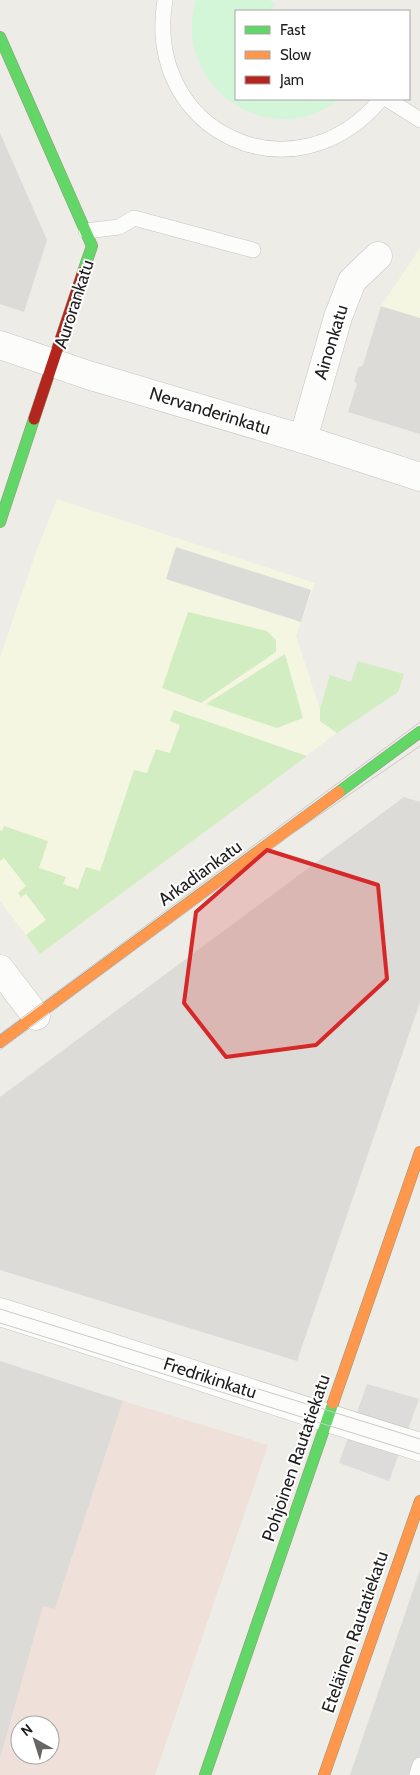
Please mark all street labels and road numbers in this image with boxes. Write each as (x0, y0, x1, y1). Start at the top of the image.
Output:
street label: Aurorankatu (49, 257, 99, 351)
street label: Ainonkatu (309, 302, 353, 382)
street label: Nervanderinkatu (147, 382, 273, 440)
street label: Arkadiankatu (154, 835, 246, 911)
street label: Fredrikinkatu (161, 1353, 259, 1403)
street label: Pohjoinen Rautatiekatu (257, 1372, 335, 1544)
street label: Eteläinen Rautatiekatu (317, 1548, 393, 1716)

